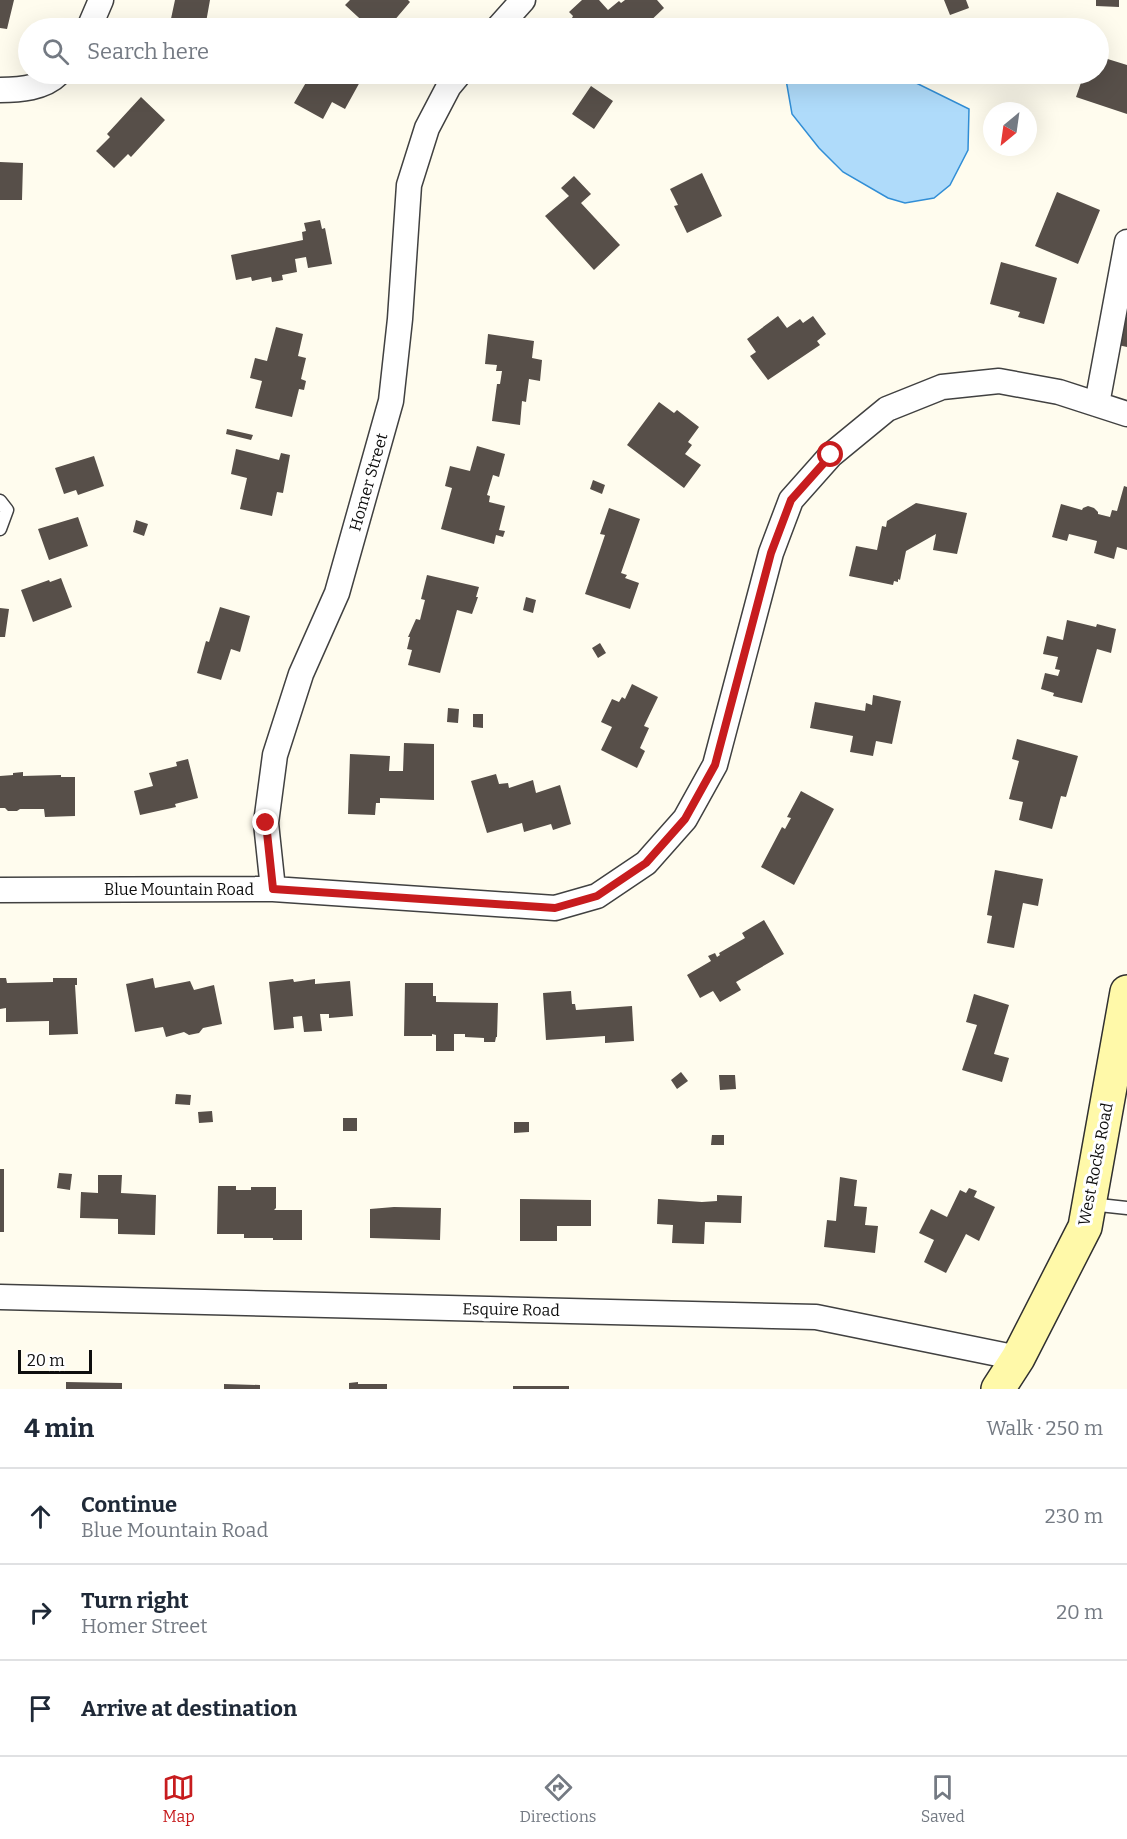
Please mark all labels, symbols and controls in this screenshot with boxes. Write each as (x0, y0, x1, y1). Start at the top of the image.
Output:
search box (18, 18, 1109, 84)
icon: search (39, 35, 72, 68)
text: Search here (87, 38, 209, 65)
north arrow (983, 102, 1037, 156)
street label: Homer Street (345, 431, 392, 533)
route start (817, 441, 843, 467)
route end (252, 809, 278, 835)
street label: Blue Mountain Road (104, 880, 254, 899)
street label: West Rocks Road (1074, 1100, 1117, 1227)
street label: Esquire Road (462, 1299, 560, 1320)
scale bar (18, 1347, 92, 1374)
text: 20 m (27, 1351, 64, 1370)
text: 4 min (24, 1413, 94, 1444)
text: Walk · 250 m (986, 1416, 1103, 1440)
text: Continue (81, 1491, 177, 1518)
icon: ahead (24, 1500, 57, 1533)
text: 230 m (1045, 1504, 1103, 1528)
text: Blue Mountain Road (81, 1518, 268, 1542)
text: Turn right (81, 1587, 189, 1614)
icon: right (24, 1596, 57, 1629)
text: 20 m (1056, 1600, 1103, 1624)
text: Homer Street (81, 1614, 207, 1638)
icon: arrive (24, 1692, 57, 1725)
text: Arrive at destination (81, 1695, 297, 1722)
tab: Map (162, 1771, 195, 1826)
tab: Directions (520, 1771, 597, 1826)
tab: Saved (921, 1771, 965, 1826)

